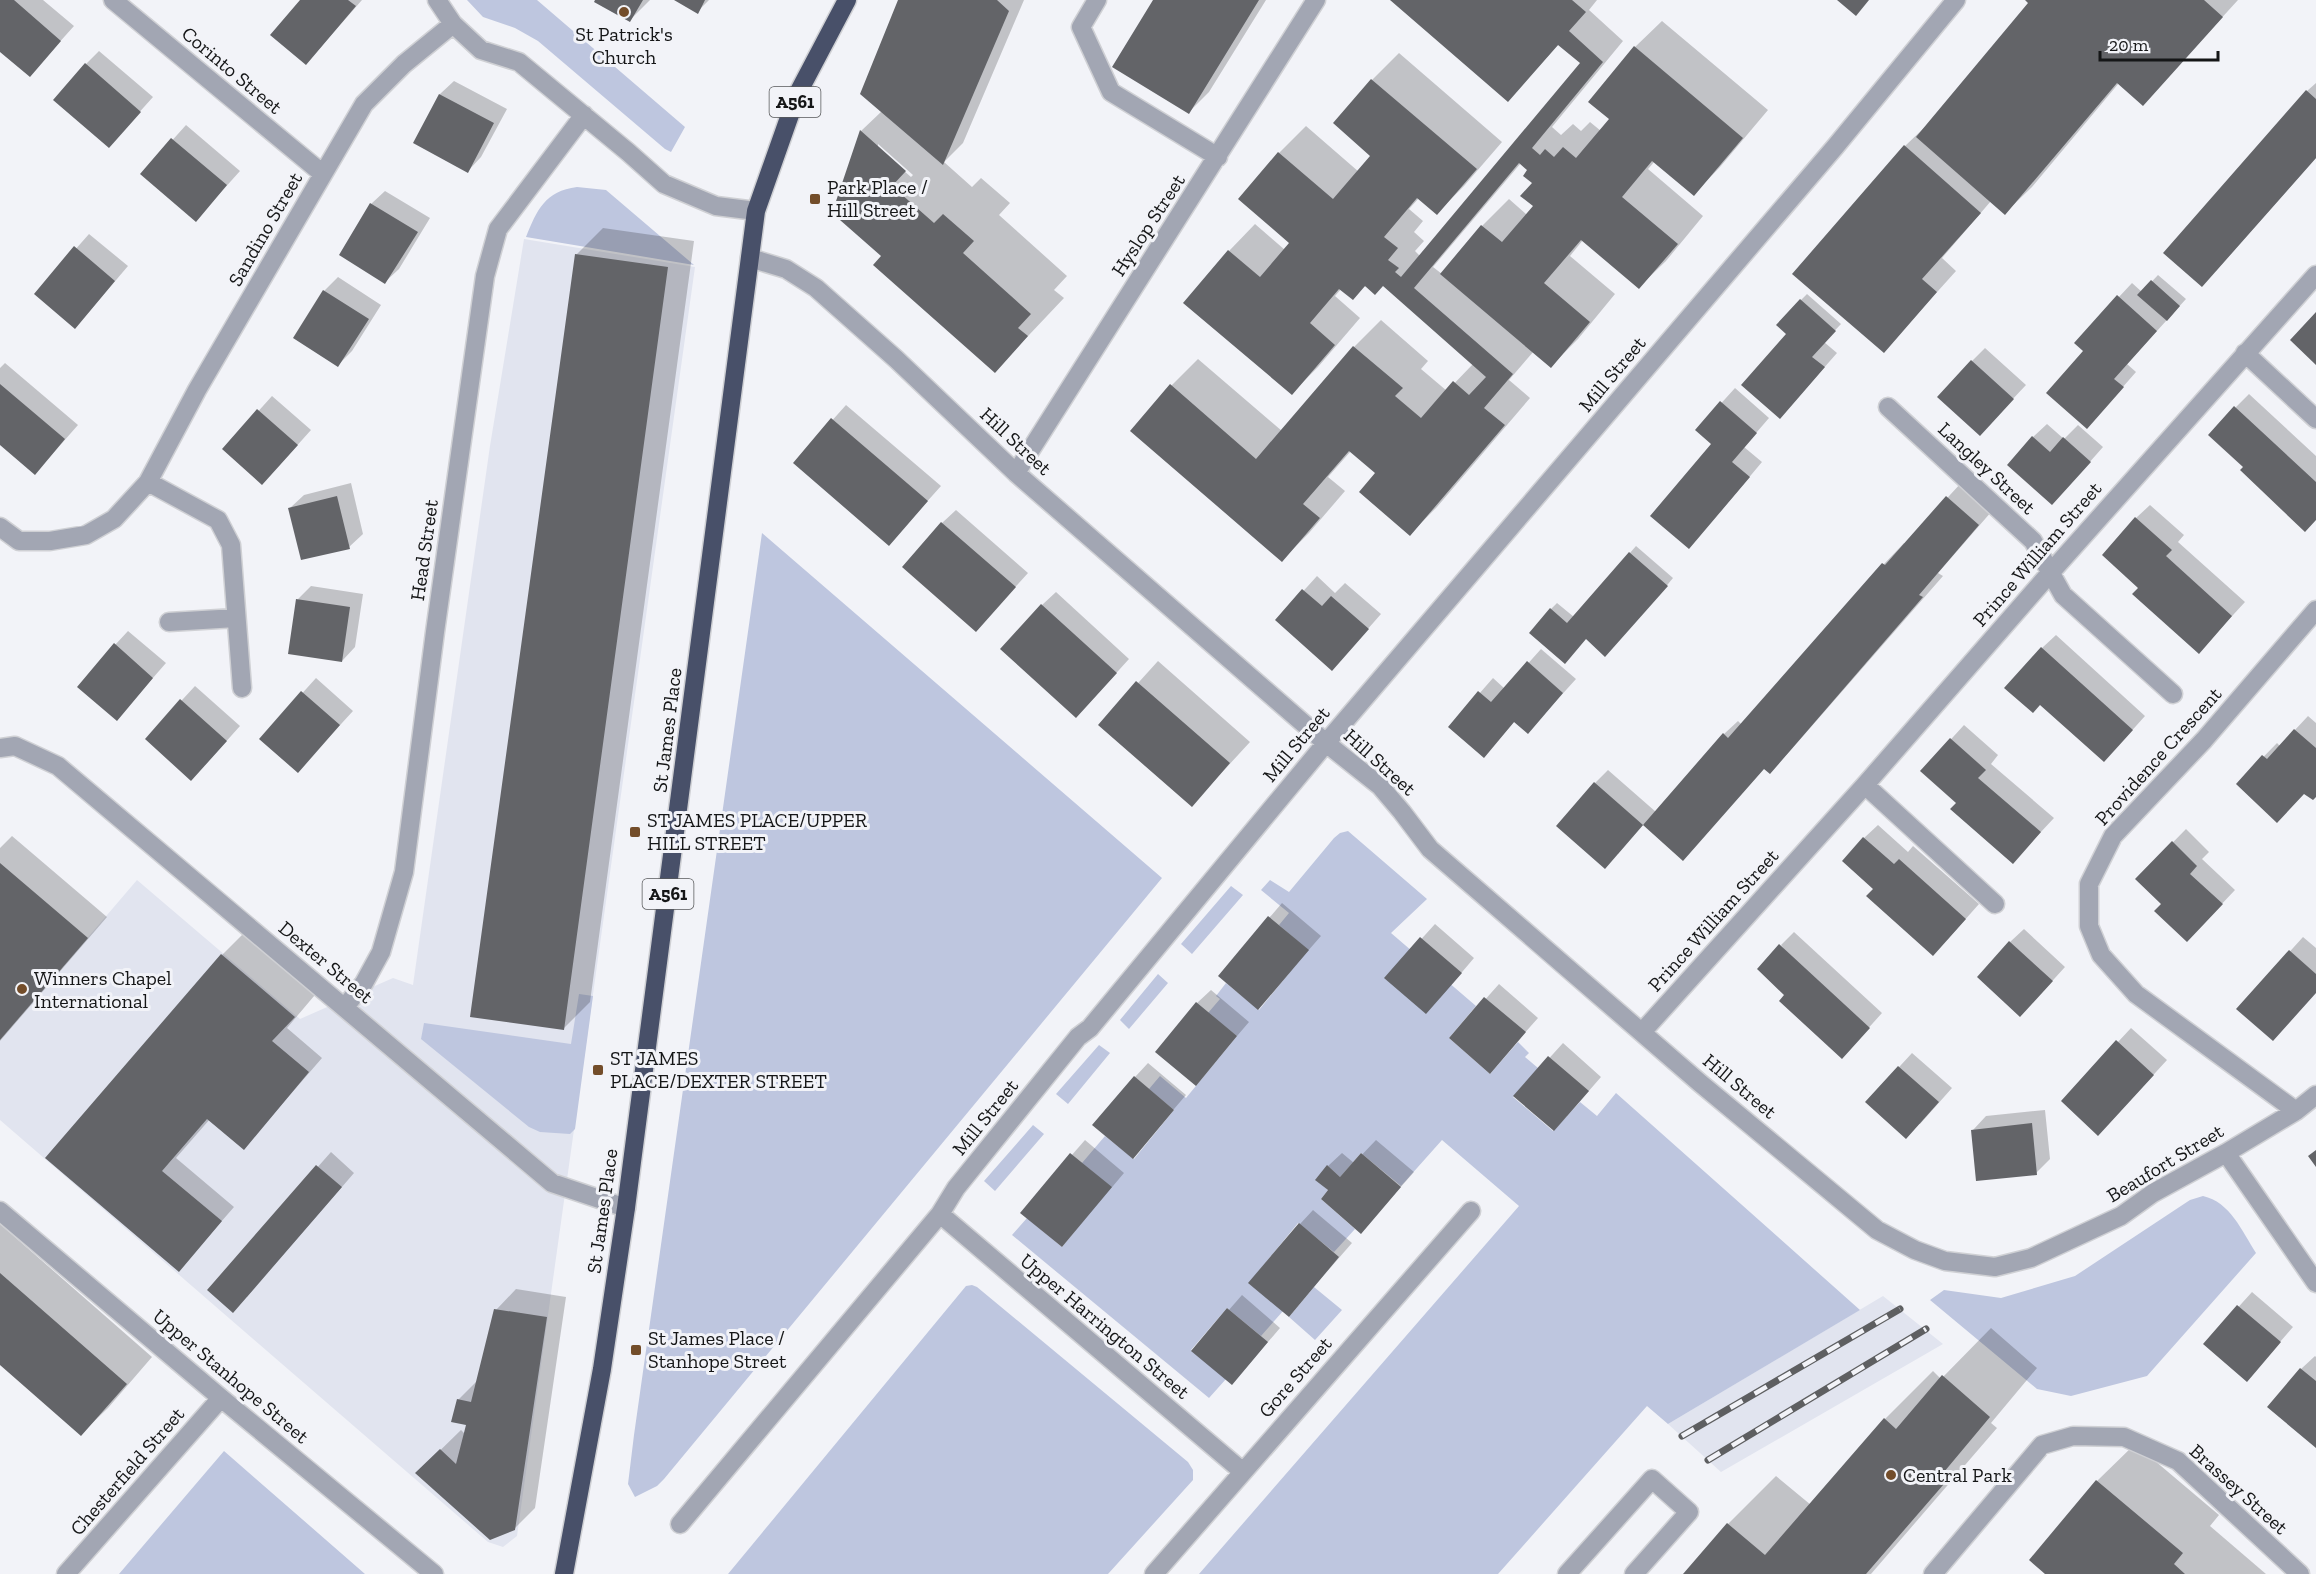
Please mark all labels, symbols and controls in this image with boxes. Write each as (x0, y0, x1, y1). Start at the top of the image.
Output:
marker: St Patrick's Church (617, 5, 631, 19)
street label: Corinto Street (177, 21, 287, 119)
place label: St Patrick's Church (575, 22, 673, 69)
scale bar (2100, 24, 2218, 62)
text: 20 m (2109, 34, 2149, 56)
road number: A561 (770, 87, 820, 117)
street label: Sandino Street (223, 167, 308, 290)
street label: Hyslop Street (1106, 169, 1190, 281)
place label: Park Place / Hill Street (827, 175, 928, 222)
marker: Park Place / Hill Street (808, 192, 822, 206)
street label: Mill Street (1574, 331, 1651, 417)
street label: Hill Street (975, 402, 1057, 480)
street label: Langley Street (1933, 417, 2041, 520)
street label: Prince William Street (1968, 476, 2107, 631)
street label: Head Street (405, 497, 443, 602)
street label: St James Place (647, 666, 687, 794)
street label: Providence Crescent (2090, 682, 2227, 830)
street label: Mill Street (1258, 701, 1335, 787)
street label: Hill Street (1339, 723, 1421, 801)
place label: ST JAMES PLACE/UPPER HILL STREET (647, 808, 868, 855)
marker: ST JAMES PLACE/UPPER HILL STREET (628, 825, 642, 839)
street label: Prince William Street (1643, 843, 1784, 996)
road number: A561 (642, 879, 694, 909)
street label: Dexter Street (274, 916, 378, 1009)
place label: Winners Chapel International (34, 966, 171, 1013)
marker: Winners Chapel International (15, 982, 29, 996)
place label: ST JAMES PLACE/DEXTER STREET (610, 1046, 827, 1093)
street label: Hill Street (1698, 1048, 1782, 1124)
marker: ST JAMES PLACE/DEXTER STREET (591, 1063, 605, 1077)
street label: Mill Street (947, 1074, 1023, 1160)
street label: Beaufort Street (2102, 1118, 2228, 1207)
street label: St James Place (581, 1147, 623, 1275)
street label: Upper Harrington Street (1015, 1248, 1195, 1404)
street label: Upper Stanhope Street (148, 1304, 314, 1449)
place label: St James Place / Stanhope Street (648, 1326, 787, 1373)
street label: Gore Street (1253, 1331, 1337, 1422)
marker: St James Place / Stanhope Street (629, 1343, 643, 1357)
street label: Chesterfield Street (65, 1402, 190, 1540)
street label: Brassey Street (2185, 1439, 2293, 1540)
place label: Central Park (1903, 1463, 2012, 1487)
marker: Central Park (1884, 1468, 1898, 1482)

